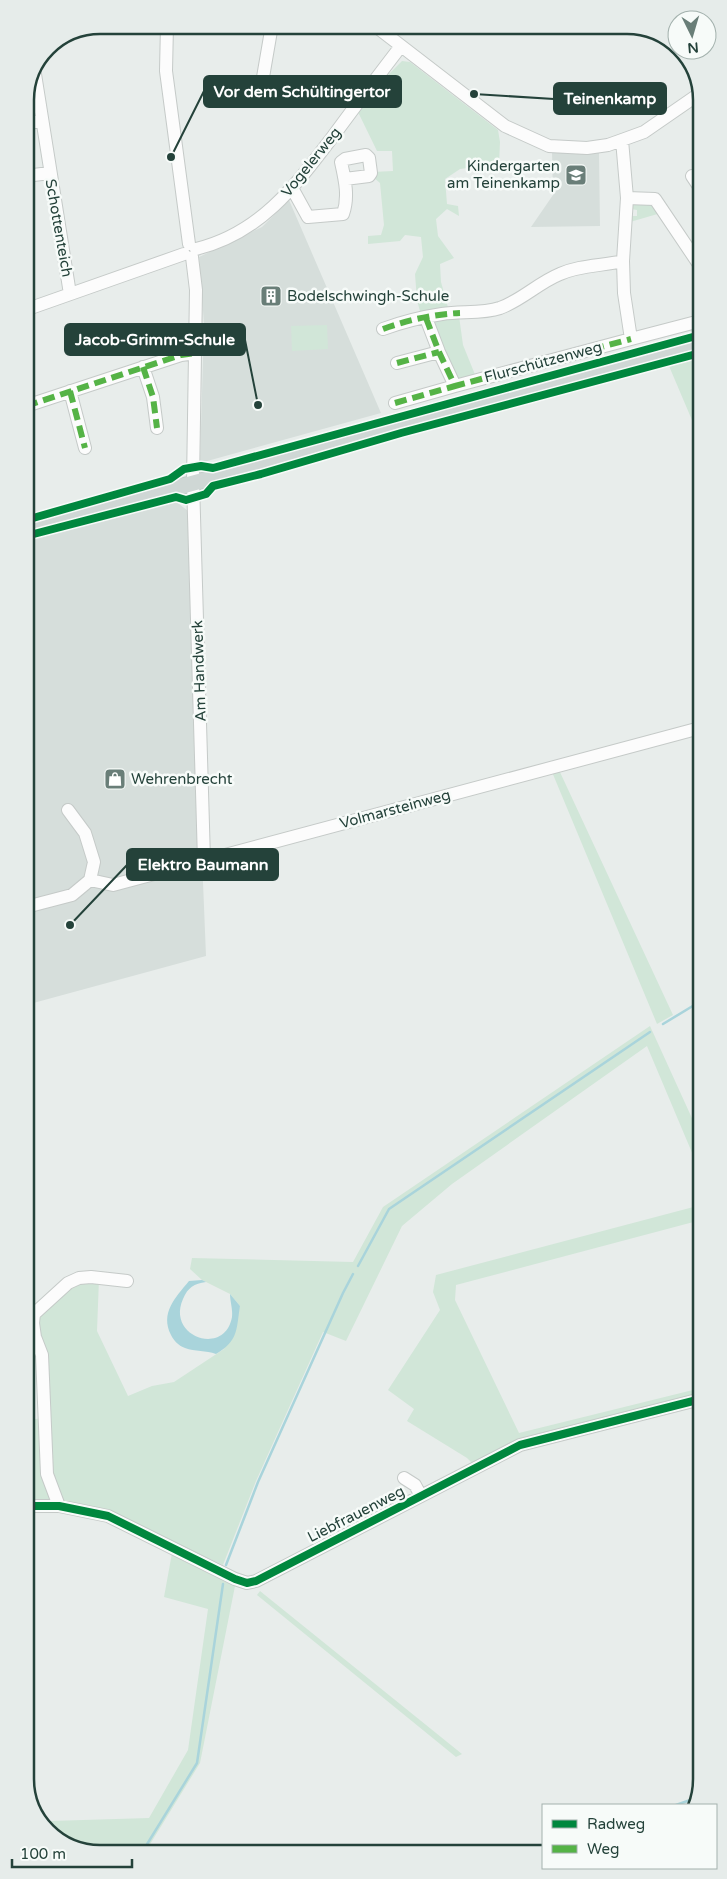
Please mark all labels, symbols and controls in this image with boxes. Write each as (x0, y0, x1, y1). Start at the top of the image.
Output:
north arrow (667, 10, 717, 60)
text: N (687, 38, 699, 56)
callout: Vor dem Schültingertor (204, 76, 401, 107)
text: Vor dem Schültingertor (213, 82, 391, 102)
callout: Teinenkamp (554, 83, 666, 114)
text: Teinenkamp (563, 89, 656, 109)
street label: Vogelerweg (277, 124, 345, 200)
place label: Kindergarten am Teinenkamp (447, 157, 560, 192)
school or university icon: Kindergarten am Teinenkamp (564, 163, 588, 187)
street label: Schottenteich (42, 178, 76, 278)
building icon: Bodelschwingh-Schule (259, 284, 283, 308)
place label: Bodelschwingh-Schule (287, 287, 449, 305)
callout: Jacob-Grimm-Schule (65, 324, 245, 355)
text: Jacob-Grimm-Schule (74, 330, 235, 350)
street label: Flurschützenweg (482, 338, 604, 386)
street label: Am Handwerk (188, 620, 210, 722)
shop icon: Wehrenbrecht (103, 767, 127, 791)
place label: Wehrenbrecht (131, 770, 233, 788)
street label: Volmarsteinweg (338, 786, 452, 832)
callout: Elektro Baumann (127, 849, 278, 880)
text: Elektro Baumann (138, 855, 268, 875)
street label: Liebfrauenweg (304, 1482, 408, 1546)
legend (542, 1804, 717, 1869)
text: Radweg (587, 1815, 645, 1833)
scale bar (12, 1836, 132, 1868)
text: Weg (587, 1840, 619, 1858)
text: 100 m (20, 1845, 66, 1863)

